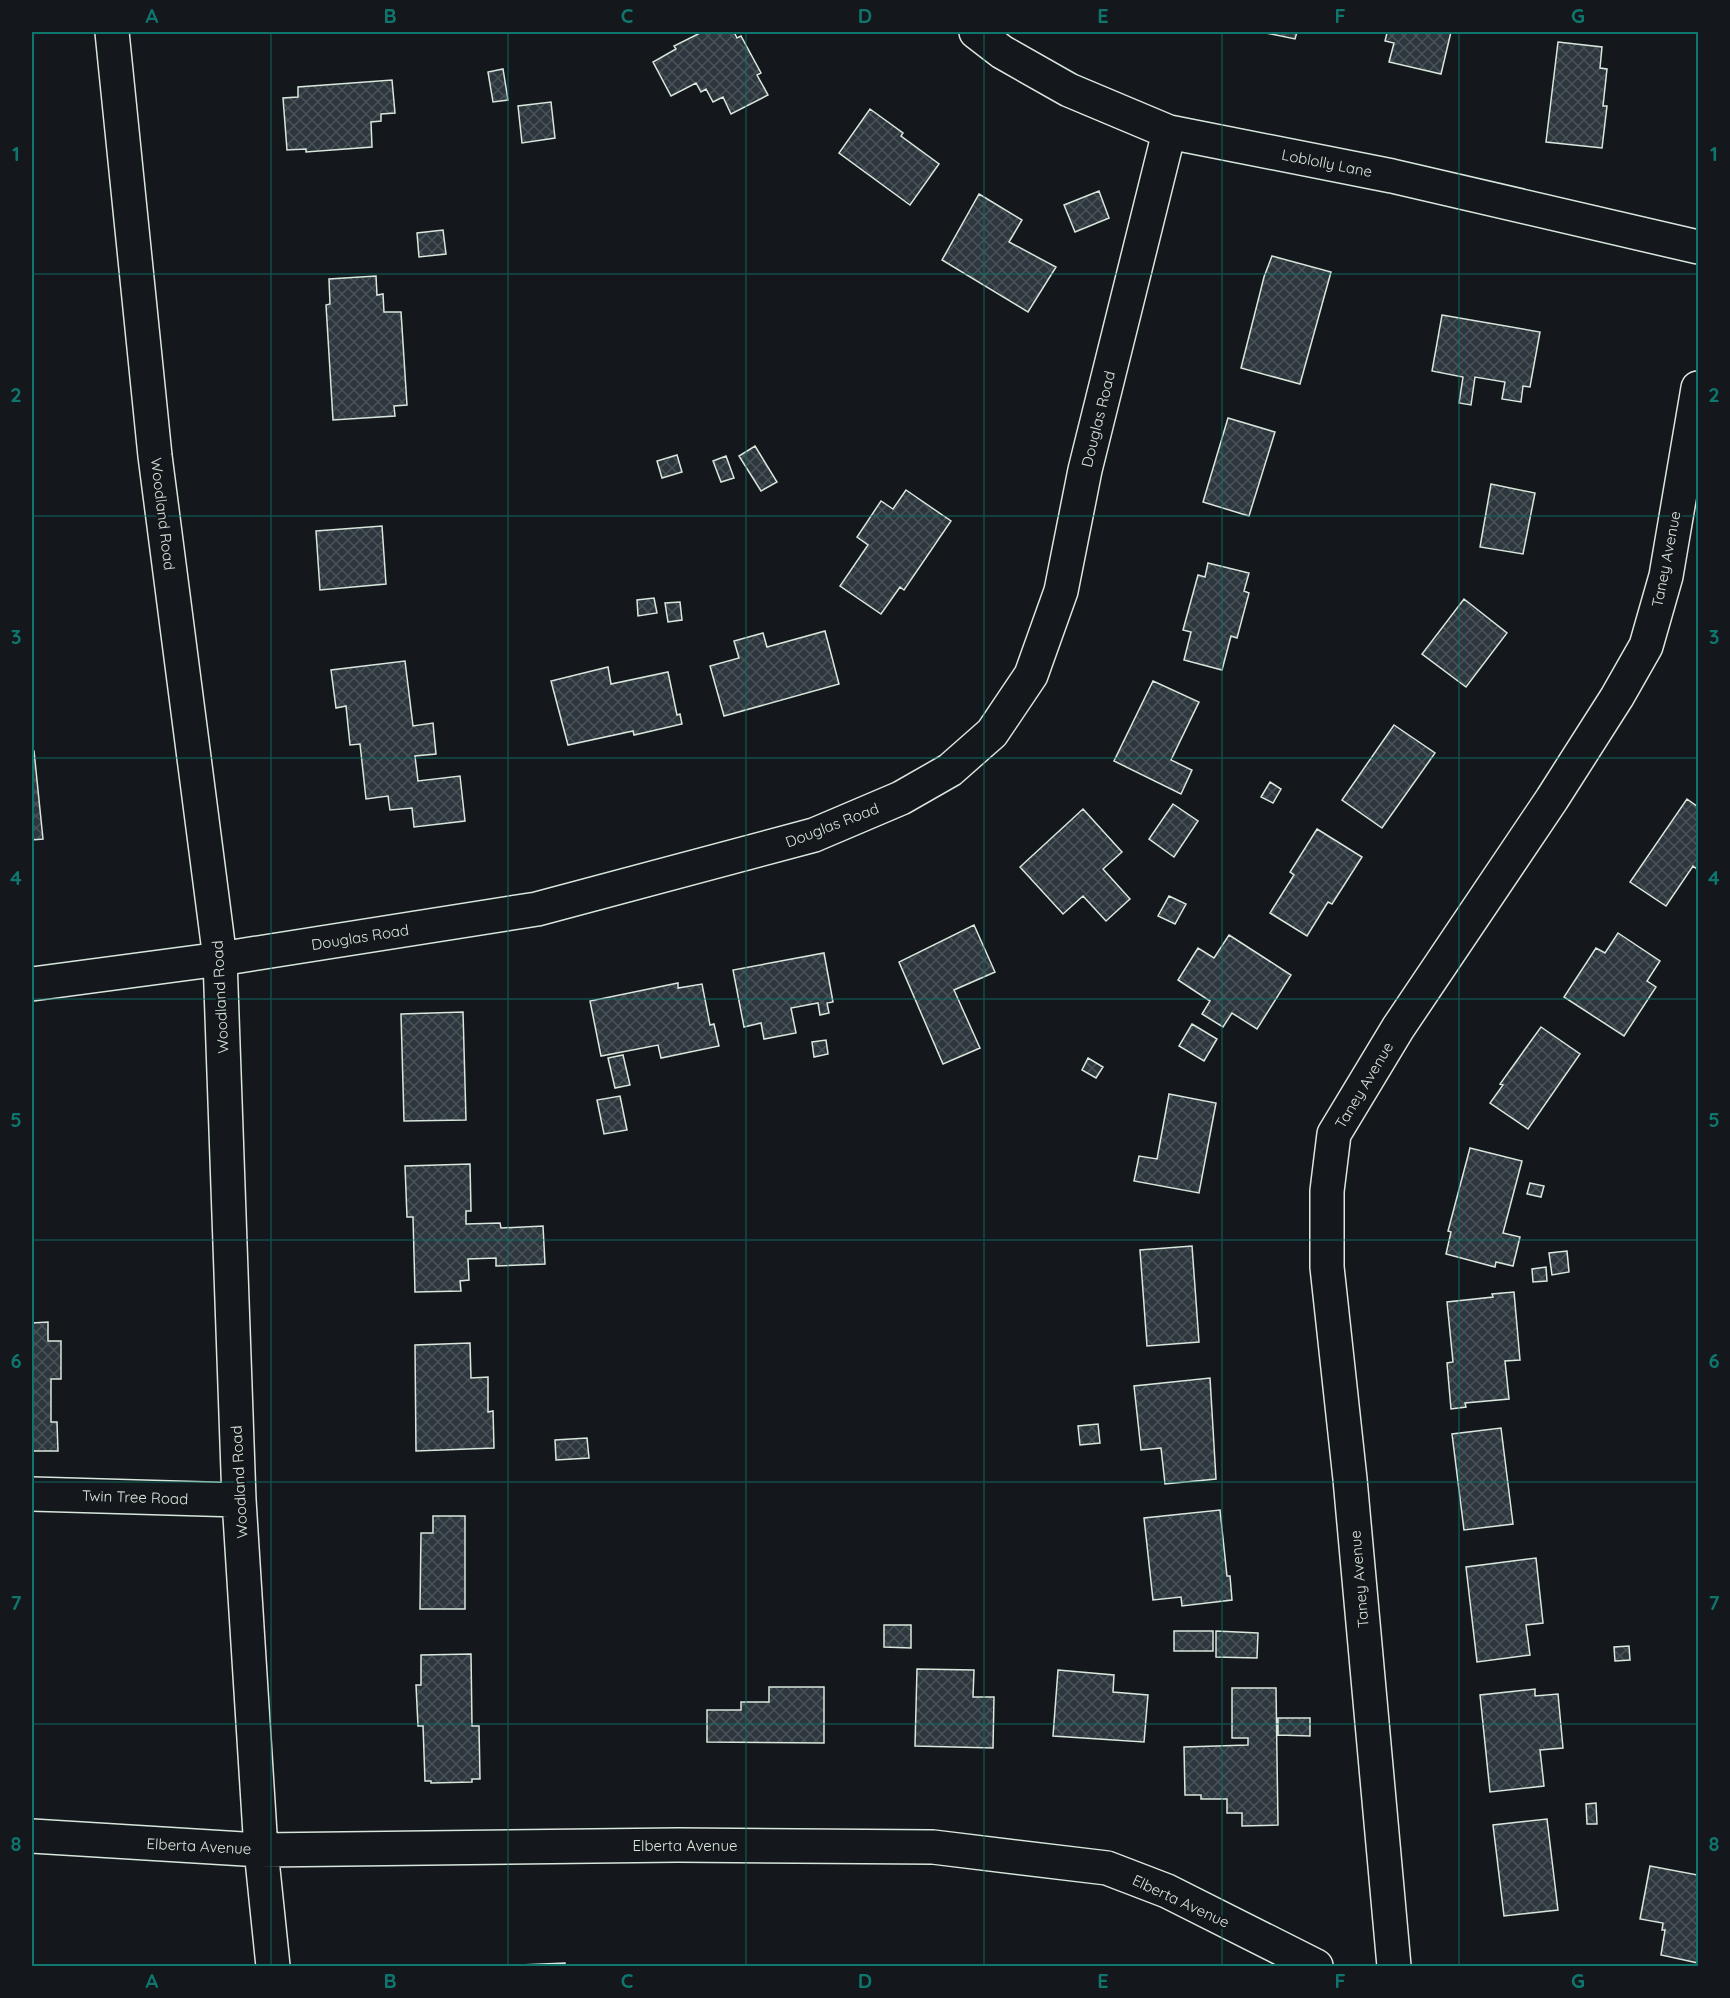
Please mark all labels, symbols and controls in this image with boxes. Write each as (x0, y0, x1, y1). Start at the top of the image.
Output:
text: A (146, 3, 159, 28)
text: B (383, 3, 397, 28)
text: C (621, 3, 634, 28)
text: D (858, 3, 872, 28)
text: E (1097, 3, 1109, 28)
text: F (1334, 3, 1346, 28)
text: G (1571, 3, 1585, 28)
text: 1 (12, 141, 20, 166)
text: 1 (1710, 141, 1718, 166)
street label: Loblolly Lane (1280, 145, 1374, 181)
street label: Douglas Road (1077, 369, 1119, 469)
text: 2 (10, 382, 22, 407)
text: 2 (1708, 382, 1720, 407)
street label: Woodland Road (147, 457, 179, 571)
street label: Taney Avenue (1647, 509, 1685, 609)
text: 3 (11, 624, 21, 649)
text: 3 (1709, 624, 1719, 649)
street label: Douglas Road (783, 798, 881, 852)
text: 4 (10, 865, 22, 890)
text: 4 (1708, 865, 1720, 890)
street label: Douglas Road (310, 920, 410, 954)
street label: Woodland Road (208, 940, 232, 1054)
street label: Taney Avenue (1331, 1038, 1397, 1132)
text: 5 (10, 1107, 22, 1132)
text: 5 (1708, 1107, 1720, 1132)
text: 6 (10, 1348, 22, 1373)
text: 6 (1708, 1348, 1720, 1373)
street label: Woodland Road (227, 1425, 251, 1539)
street label: Twin Tree Road (82, 1486, 188, 1508)
street label: Taney Avenue (1345, 1530, 1373, 1628)
text: 7 (11, 1590, 22, 1615)
text: 7 (1709, 1590, 1720, 1615)
text: 8 (11, 1831, 22, 1856)
text: 8 (1709, 1831, 1720, 1856)
street label: Elberta Avenue (146, 1834, 252, 1858)
street label: Elberta Avenue (633, 1836, 737, 1855)
street label: Elberta Avenue (1129, 1870, 1233, 1932)
text: A (146, 1968, 159, 1993)
text: B (383, 1968, 397, 1993)
text: C (621, 1968, 634, 1993)
text: D (858, 1968, 872, 1993)
text: E (1097, 1968, 1109, 1993)
text: F (1334, 1968, 1346, 1993)
text: G (1571, 1968, 1585, 1993)

